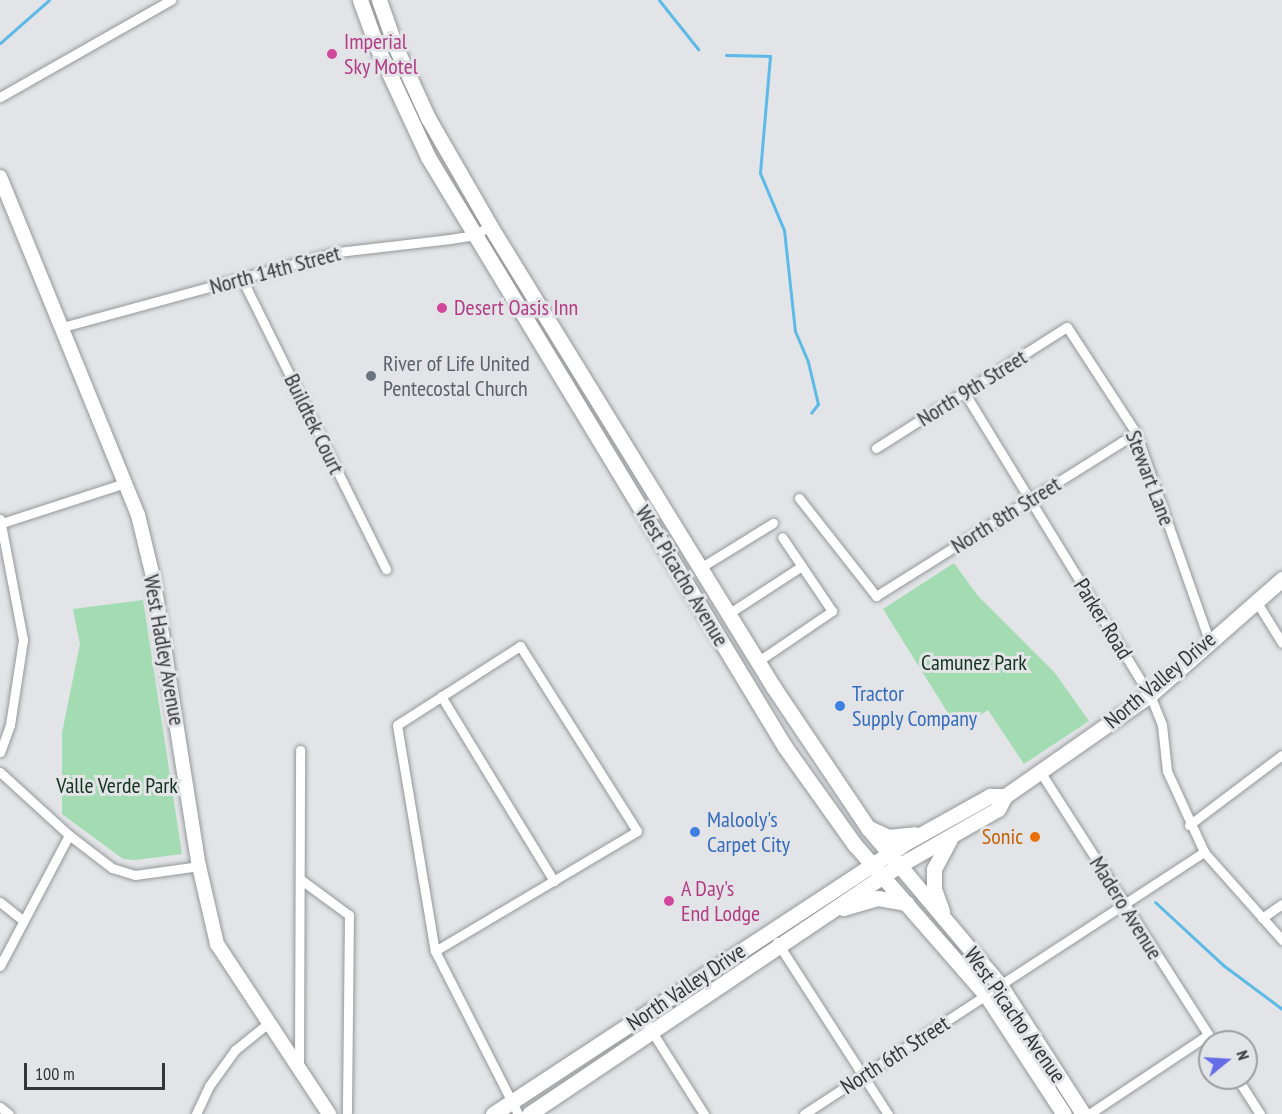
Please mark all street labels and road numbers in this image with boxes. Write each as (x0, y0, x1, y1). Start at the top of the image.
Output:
street label: North 14th Street (207, 240, 343, 300)
street label: North 9th Street (912, 344, 1032, 432)
street label: Buildtek Court (278, 369, 350, 479)
street label: Stewart Lane (1120, 427, 1180, 529)
street label: North 8th Street (946, 471, 1066, 559)
street label: West Picacho Avenue (630, 501, 734, 651)
street label: West Hadley Avenue (138, 572, 190, 728)
street label: Parker Road (1068, 574, 1138, 664)
street label: North Valley Drive (1099, 625, 1221, 735)
street label: Madero Avenue (1084, 851, 1168, 965)
street label: North Valley Drive (621, 937, 751, 1037)
street label: West Picacho Avenue (958, 942, 1072, 1088)
street label: North 6th Street (836, 1010, 954, 1100)

